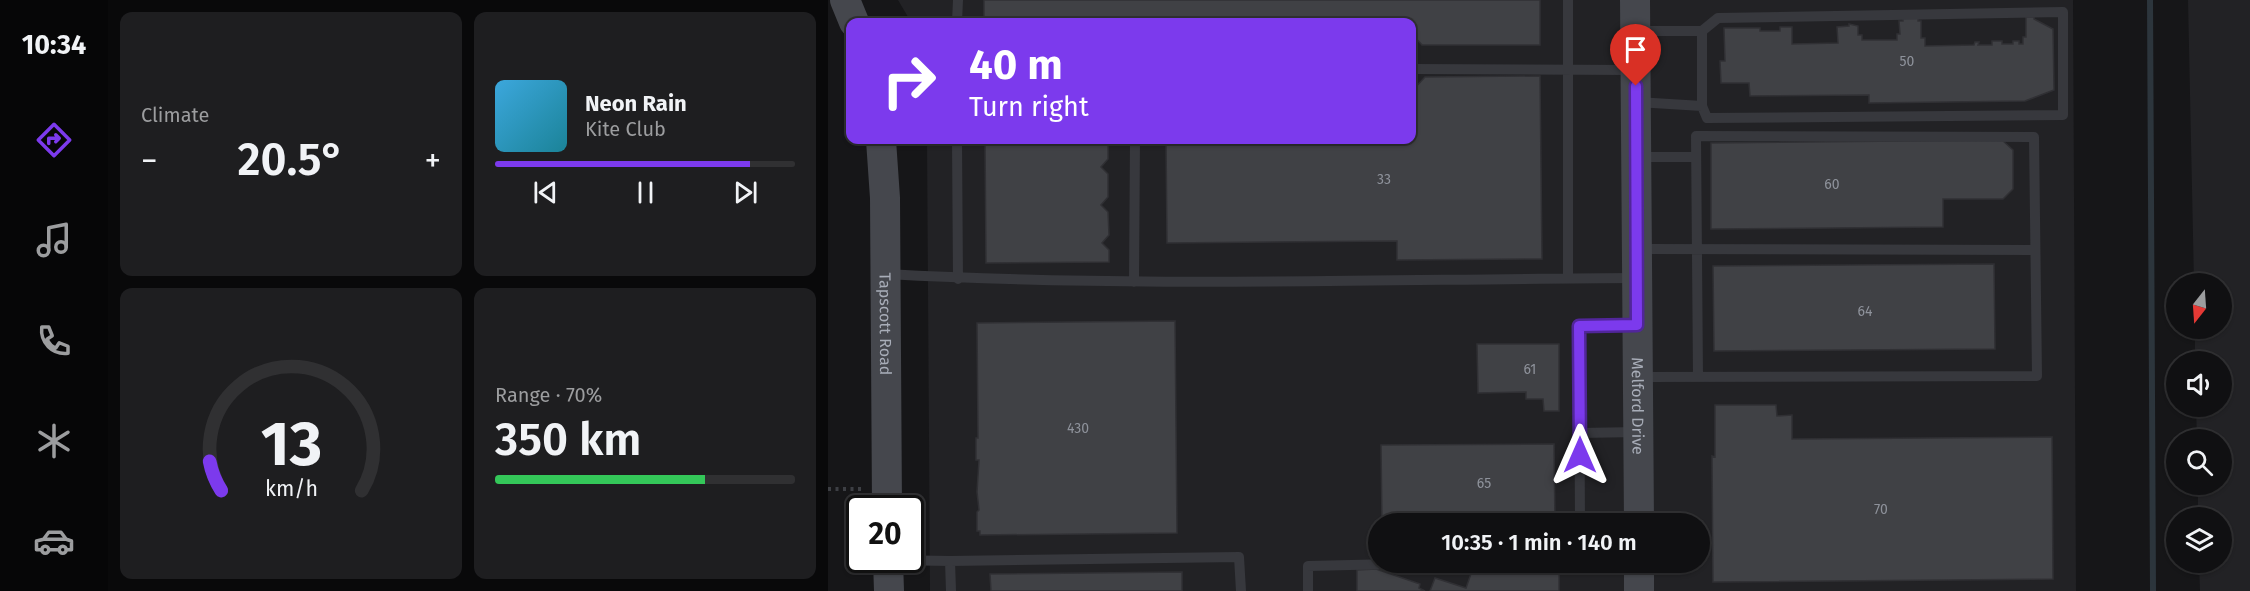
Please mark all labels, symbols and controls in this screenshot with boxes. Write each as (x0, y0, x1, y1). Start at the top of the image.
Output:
pin (1610, 24, 1661, 86)
text: 10:34 (22, 29, 86, 61)
icon: arrive (1619, 33, 1652, 66)
text: 40 m (969, 40, 1063, 90)
icon: right (870, 42, 948, 120)
house number: 50 (1900, 53, 1915, 70)
text: Neon Rain (585, 90, 687, 117)
text: Turn right (969, 91, 1089, 123)
text: Climate (141, 103, 209, 127)
text: Kite Club (585, 117, 666, 141)
icon: directions (33, 119, 75, 161)
text: 20.5° (237, 133, 345, 187)
text: − (141, 141, 158, 181)
text: + (425, 141, 441, 181)
house number: 33 (1377, 171, 1391, 188)
icon: previous (529, 176, 562, 209)
icon: pause (629, 176, 662, 209)
icon: next (729, 176, 762, 209)
house number: 60 (1824, 176, 1840, 193)
icon: music (33, 219, 75, 261)
street label: Tapscott Road (876, 272, 896, 375)
north arrow (2166, 273, 2232, 339)
map controls (2166, 273, 2232, 573)
house number: 64 (1858, 303, 1873, 320)
icon: phone (33, 320, 75, 362)
button: sound (2166, 351, 2232, 417)
street label: Melford Drive (1628, 357, 1648, 455)
house number: 61 (1524, 361, 1536, 378)
text: Range · 70% (495, 383, 602, 407)
text: 13 (260, 407, 322, 482)
text: 350 km (495, 413, 641, 467)
icon: climate (33, 420, 75, 462)
house number: 430 (1067, 420, 1089, 437)
position arrow (1548, 423, 1612, 487)
button: search (2166, 429, 2232, 495)
house number: 65 (1477, 475, 1491, 492)
text: km/h (264, 476, 318, 502)
speed limit sign: 20 (846, 495, 924, 573)
house number: 70 (1874, 501, 1888, 518)
button: layers (2166, 507, 2232, 573)
icon: car (33, 520, 75, 562)
text: 10:35 · 1 min · 140 m (1441, 529, 1637, 556)

